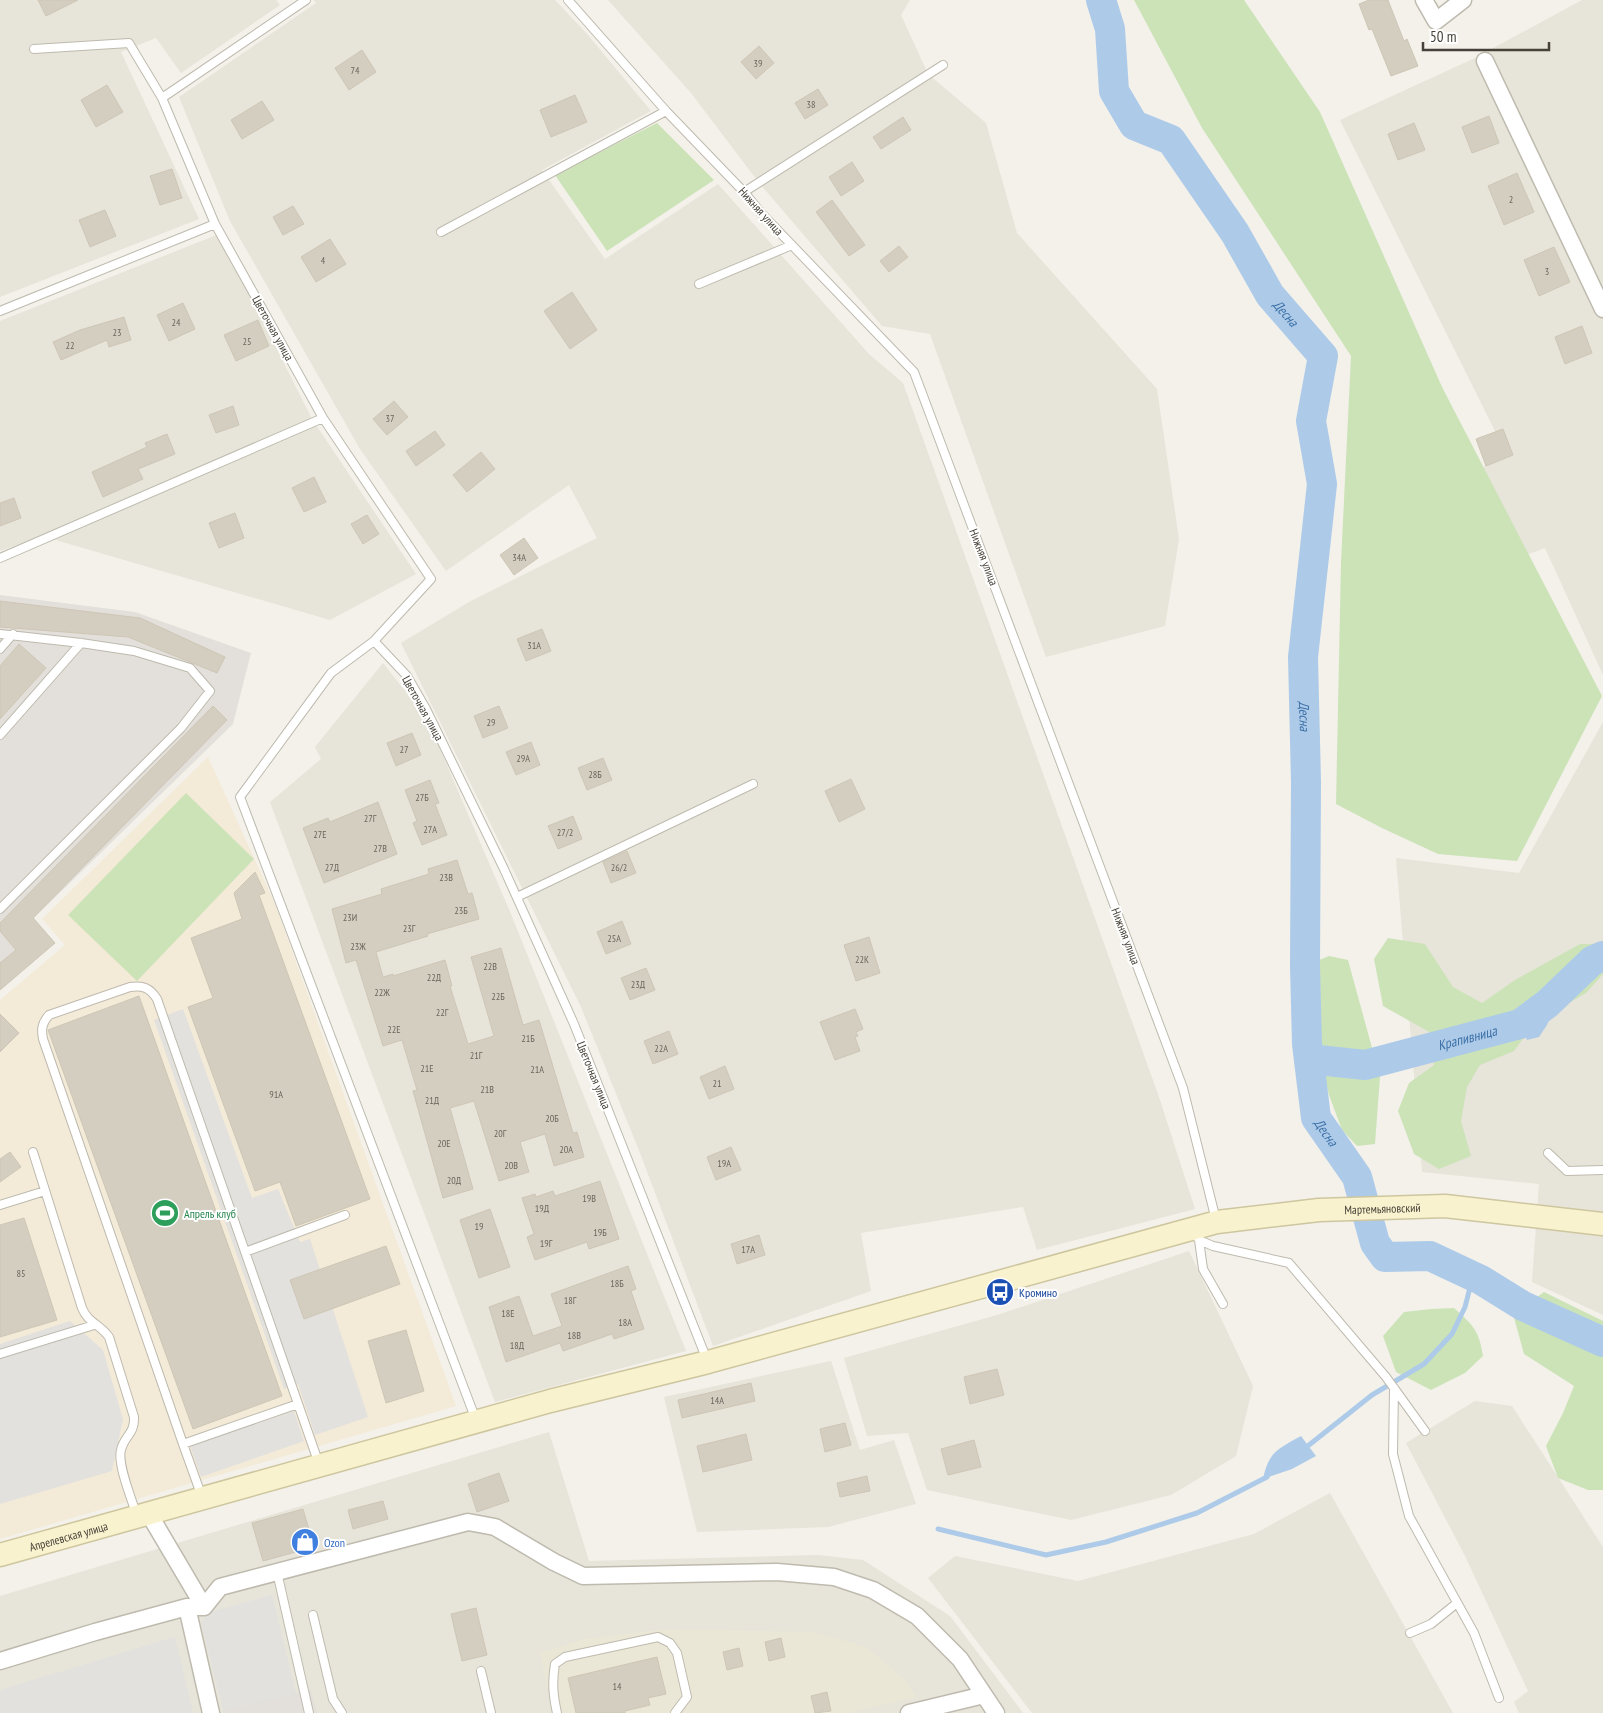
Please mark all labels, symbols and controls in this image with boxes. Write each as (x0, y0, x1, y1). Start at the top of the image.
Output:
scale bar (1423, 20, 1549, 52)
text: 50 m (1430, 27, 1456, 46)
house number: 39 (754, 57, 763, 70)
house number: 74 (351, 64, 360, 77)
house number: 38 (807, 98, 816, 111)
street label: Нижняя улица (735, 184, 787, 238)
house number: 2 (1509, 193, 1513, 206)
house number: 4 (321, 254, 326, 267)
house number: 3 (1545, 265, 1549, 278)
street label: Цветочная улица (249, 293, 297, 363)
water label: Десна (1269, 295, 1303, 331)
house number: 24 (172, 316, 181, 329)
house number: 23 (113, 326, 122, 339)
house number: 25 (243, 335, 252, 348)
house number: 22 (66, 339, 75, 352)
house number: 37 (386, 412, 395, 425)
street label: Нижняя улица (966, 526, 1002, 588)
house number: 34А (512, 551, 526, 564)
house number: 31А (527, 639, 541, 652)
street label: Цветочная улица (399, 673, 447, 743)
water label: Десна (1295, 700, 1314, 733)
house number: 29 (487, 716, 496, 729)
house number: 27 (400, 743, 409, 756)
house number: 29А (516, 752, 530, 765)
house number: 28Б (588, 768, 602, 781)
house number: 27Б (415, 791, 429, 804)
house number: 27Г (364, 812, 377, 825)
house number: 27А (423, 823, 437, 836)
house number: 27/2 (557, 826, 573, 839)
house number: 27Е (313, 828, 327, 841)
house number: 27В (373, 842, 387, 855)
house number: 27Д (325, 861, 340, 874)
house number: 26/2 (611, 861, 627, 874)
house number: 23В (439, 871, 453, 884)
house number: 23Б (454, 904, 468, 917)
street label: Нижняя улица (1108, 905, 1144, 967)
house number: 23И (343, 911, 357, 924)
house number: 23Г (403, 922, 416, 935)
house number: 25А (607, 932, 621, 945)
house number: 23Ж (350, 940, 366, 953)
house number: 22К (855, 953, 869, 966)
house number: 22В (483, 960, 497, 973)
house number: 22Д (427, 971, 442, 984)
house number: 23Д (631, 978, 646, 991)
house number: 22Ж (374, 986, 390, 999)
house number: 22Б (491, 990, 505, 1003)
house number: 22Г (436, 1006, 449, 1019)
water label: Крапивница (1436, 1021, 1500, 1054)
house number: 22Е (387, 1023, 401, 1036)
house number: 21Б (521, 1032, 535, 1045)
street label: Цветочная улица (574, 1039, 614, 1111)
house number: 22А (654, 1042, 668, 1055)
house number: 21Г (470, 1049, 483, 1062)
house number: 21Е (420, 1062, 434, 1075)
house number: 21А (530, 1063, 544, 1076)
house number: 21 (713, 1077, 722, 1090)
house number: 21В (480, 1083, 494, 1096)
house number: 91А (269, 1088, 283, 1101)
house number: 21Д (425, 1094, 440, 1107)
house number: 20Б (545, 1112, 559, 1125)
water label: Десна (1310, 1114, 1343, 1151)
house number: 20Г (494, 1127, 507, 1140)
house number: 20Е (437, 1137, 451, 1150)
house number: 20А (559, 1143, 573, 1156)
house number: 19А (717, 1157, 731, 1170)
house number: 20В (504, 1159, 518, 1172)
house number: 20Д (447, 1174, 462, 1187)
house number: 19В (582, 1192, 596, 1205)
sports icon: Апрель клуб (150, 1198, 180, 1228)
street label: Мартемьяновский (1344, 1199, 1421, 1217)
house number: 19Д (535, 1202, 550, 1215)
place label: Апрель клуб (184, 1206, 236, 1221)
house number: 19 (475, 1220, 484, 1233)
house number: 19Б (593, 1226, 607, 1239)
house number: 19Г (540, 1237, 553, 1250)
house number: 17А (741, 1243, 755, 1256)
house number: 85 (17, 1267, 26, 1280)
house number: 18Б (610, 1277, 624, 1290)
bus stop icon: Кромино (985, 1277, 1015, 1307)
place label: Кромино (1019, 1285, 1057, 1300)
house number: 18Г (564, 1294, 577, 1307)
house number: 18Е (501, 1307, 515, 1320)
house number: 18А (618, 1316, 632, 1329)
house number: 18В (567, 1329, 581, 1342)
house number: 18Д (510, 1339, 525, 1352)
house number: 14А (710, 1394, 724, 1407)
street label: Апрелевская улица (27, 1518, 110, 1554)
shop icon: Ozon (290, 1527, 320, 1557)
place label: Ozon (324, 1535, 345, 1550)
house number: 14 (613, 1680, 622, 1693)

